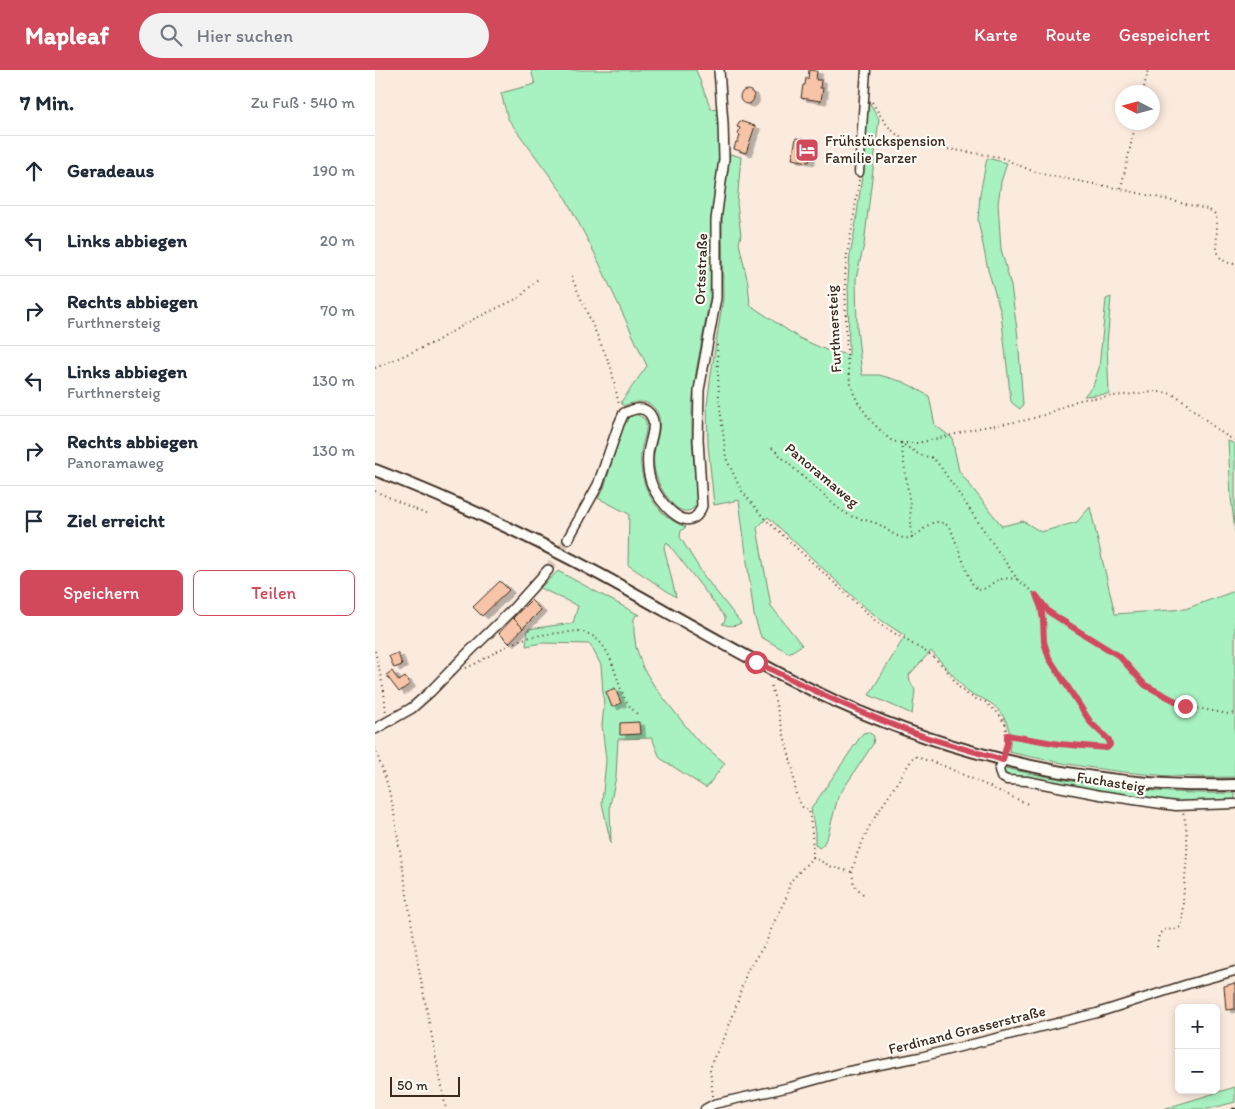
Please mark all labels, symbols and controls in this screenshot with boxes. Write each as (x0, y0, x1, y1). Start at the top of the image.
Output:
search box (139, 13, 489, 58)
text: Mapleaf (25, 21, 109, 50)
icon: search (157, 21, 185, 49)
text: Hier suchen (197, 24, 293, 47)
text: Karte (974, 24, 1017, 46)
text: Route (1045, 24, 1091, 46)
text: Gespeichert (1119, 24, 1210, 46)
north arrow (1115, 85, 1160, 130)
text: 7 Min. (20, 90, 74, 115)
text: Zu Fuß · 540 m (251, 93, 355, 112)
place label: Frühstückspension Familie Parzer (825, 132, 946, 167)
hotel icon: Frühstückspension Familie Parzer (794, 137, 820, 163)
icon: ahead (20, 157, 48, 185)
text: Geradeaus (67, 159, 154, 182)
text: 190 m (312, 161, 355, 180)
icon: left (20, 227, 48, 255)
text: Links abbiegen (67, 229, 187, 252)
text: 20 m (320, 231, 355, 250)
street label: Ortsstraße (691, 233, 711, 305)
street label: Furthnersteig (823, 284, 845, 373)
text: Rechts abbiegen (67, 290, 198, 313)
icon: right (20, 297, 48, 325)
text: 70 m (320, 301, 355, 320)
text: Furthnersteig (67, 313, 161, 332)
text: Links abbiegen (67, 360, 187, 383)
icon: left (20, 367, 48, 395)
text: 130 m (312, 371, 355, 390)
text: Furthnersteig (67, 383, 161, 402)
text: Rechts abbiegen (67, 430, 198, 453)
icon: right (20, 437, 48, 465)
street label: Panoramaweg (781, 439, 863, 511)
text: 130 m (312, 441, 355, 460)
text: Panoramaweg (67, 453, 164, 472)
icon: arrive (20, 507, 48, 535)
text: Ziel erreicht (67, 509, 165, 532)
button: Speichern (20, 570, 183, 616)
button: Teilen (193, 570, 355, 616)
route start (745, 651, 768, 674)
route end (1174, 695, 1197, 718)
street label: Fuchasteig (1076, 768, 1147, 796)
street label: Ferdinand Grasserstraße (887, 1002, 1047, 1058)
map controls (1175, 1004, 1220, 1094)
button: + (1175, 1004, 1220, 1049)
button: − (1175, 1049, 1220, 1094)
scale bar (390, 1074, 460, 1097)
text: 50 m (397, 1077, 428, 1094)

